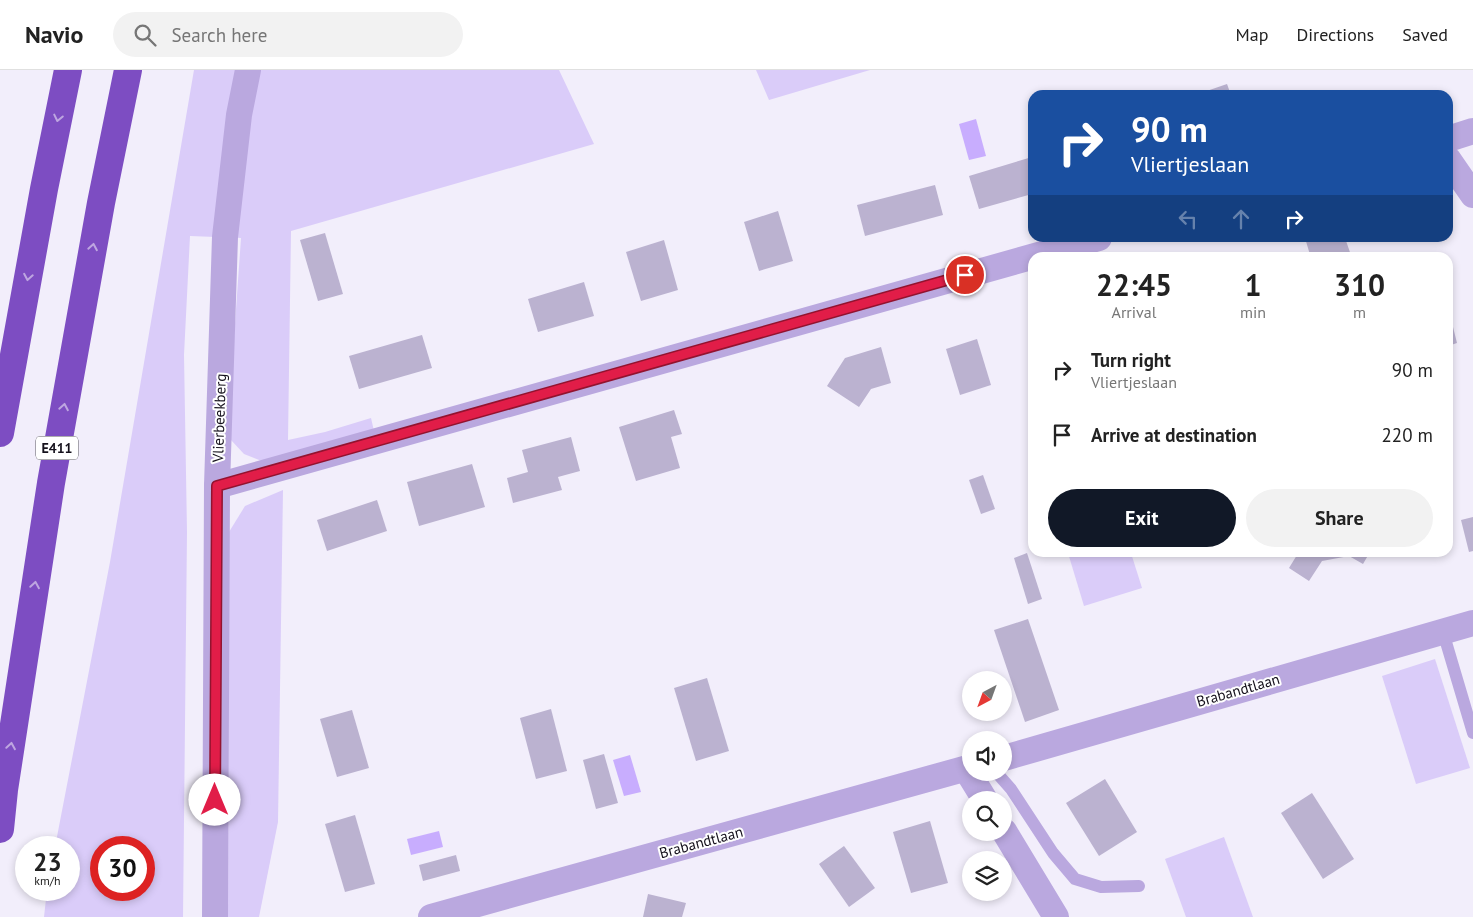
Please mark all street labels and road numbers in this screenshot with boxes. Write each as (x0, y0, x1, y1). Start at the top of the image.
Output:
street label: Vlierbeekberg (208, 373, 230, 464)
road number: E411 (36, 436, 78, 459)
street label: Brabandtlaan (1194, 669, 1282, 711)
street label: Brabandtlaan (657, 822, 745, 862)

